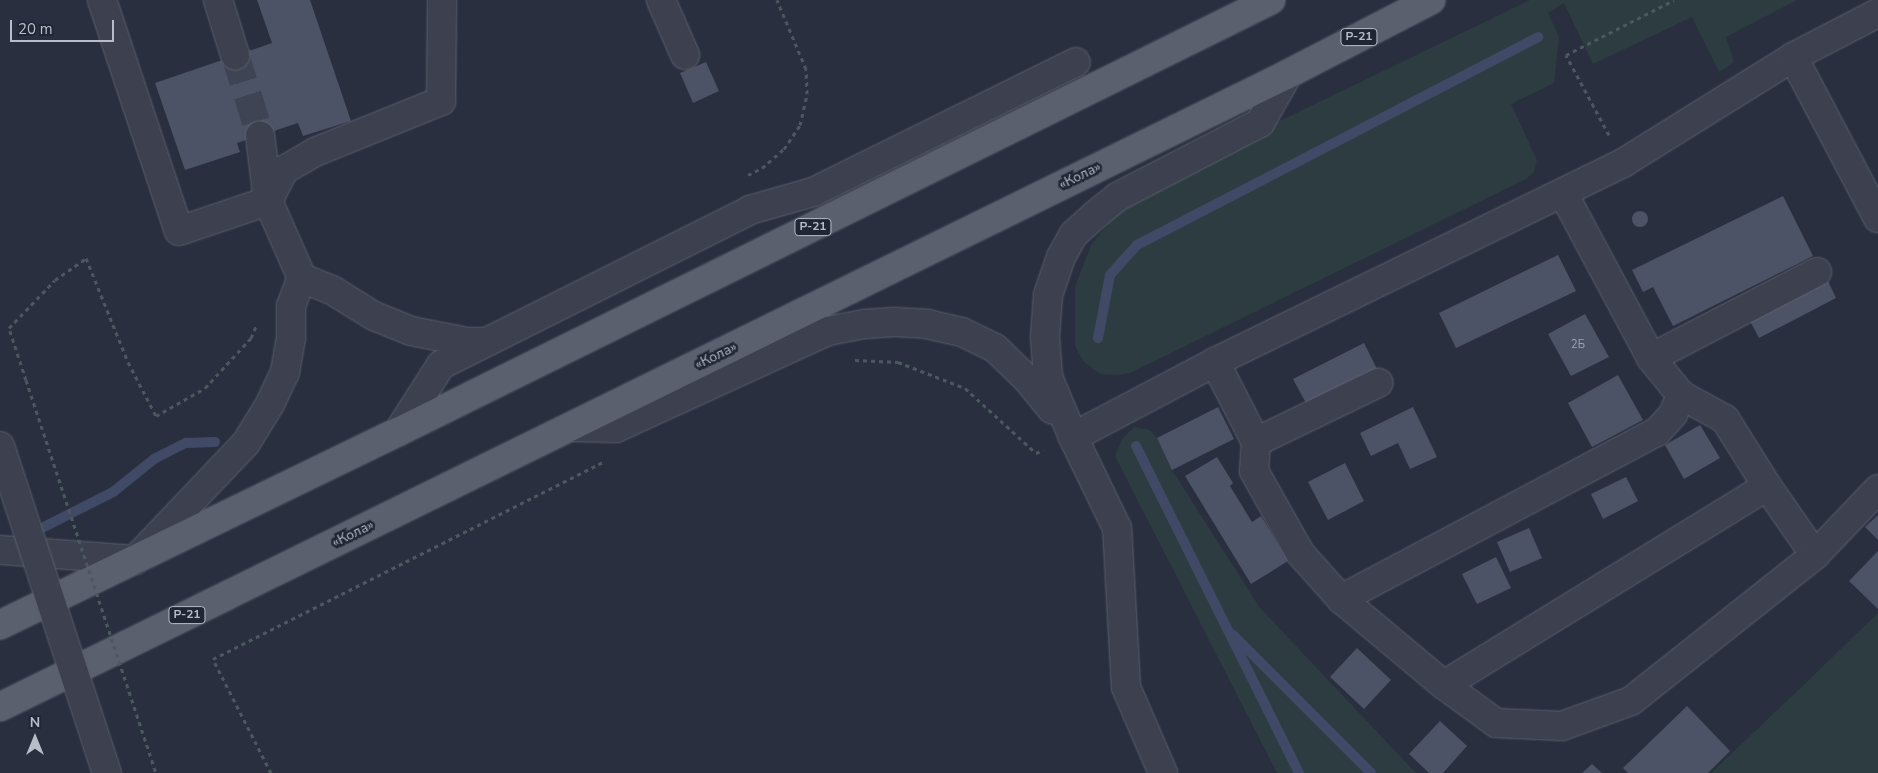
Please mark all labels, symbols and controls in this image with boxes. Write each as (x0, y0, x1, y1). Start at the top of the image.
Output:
scale bar (12, 10, 116, 42)
text: 20 m (18, 19, 53, 39)
road number: Р-21 (1340, 28, 1378, 46)
street label: «Кола» (1056, 159, 1104, 193)
road number: Р-21 (794, 218, 832, 236)
house number: 2Б (1571, 338, 1585, 352)
street label: «Кола» (692, 339, 740, 373)
street label: «Кола» (329, 517, 377, 551)
road number: Р-21 (168, 606, 206, 624)
north arrow (10, 713, 60, 763)
text: N (30, 713, 40, 732)

